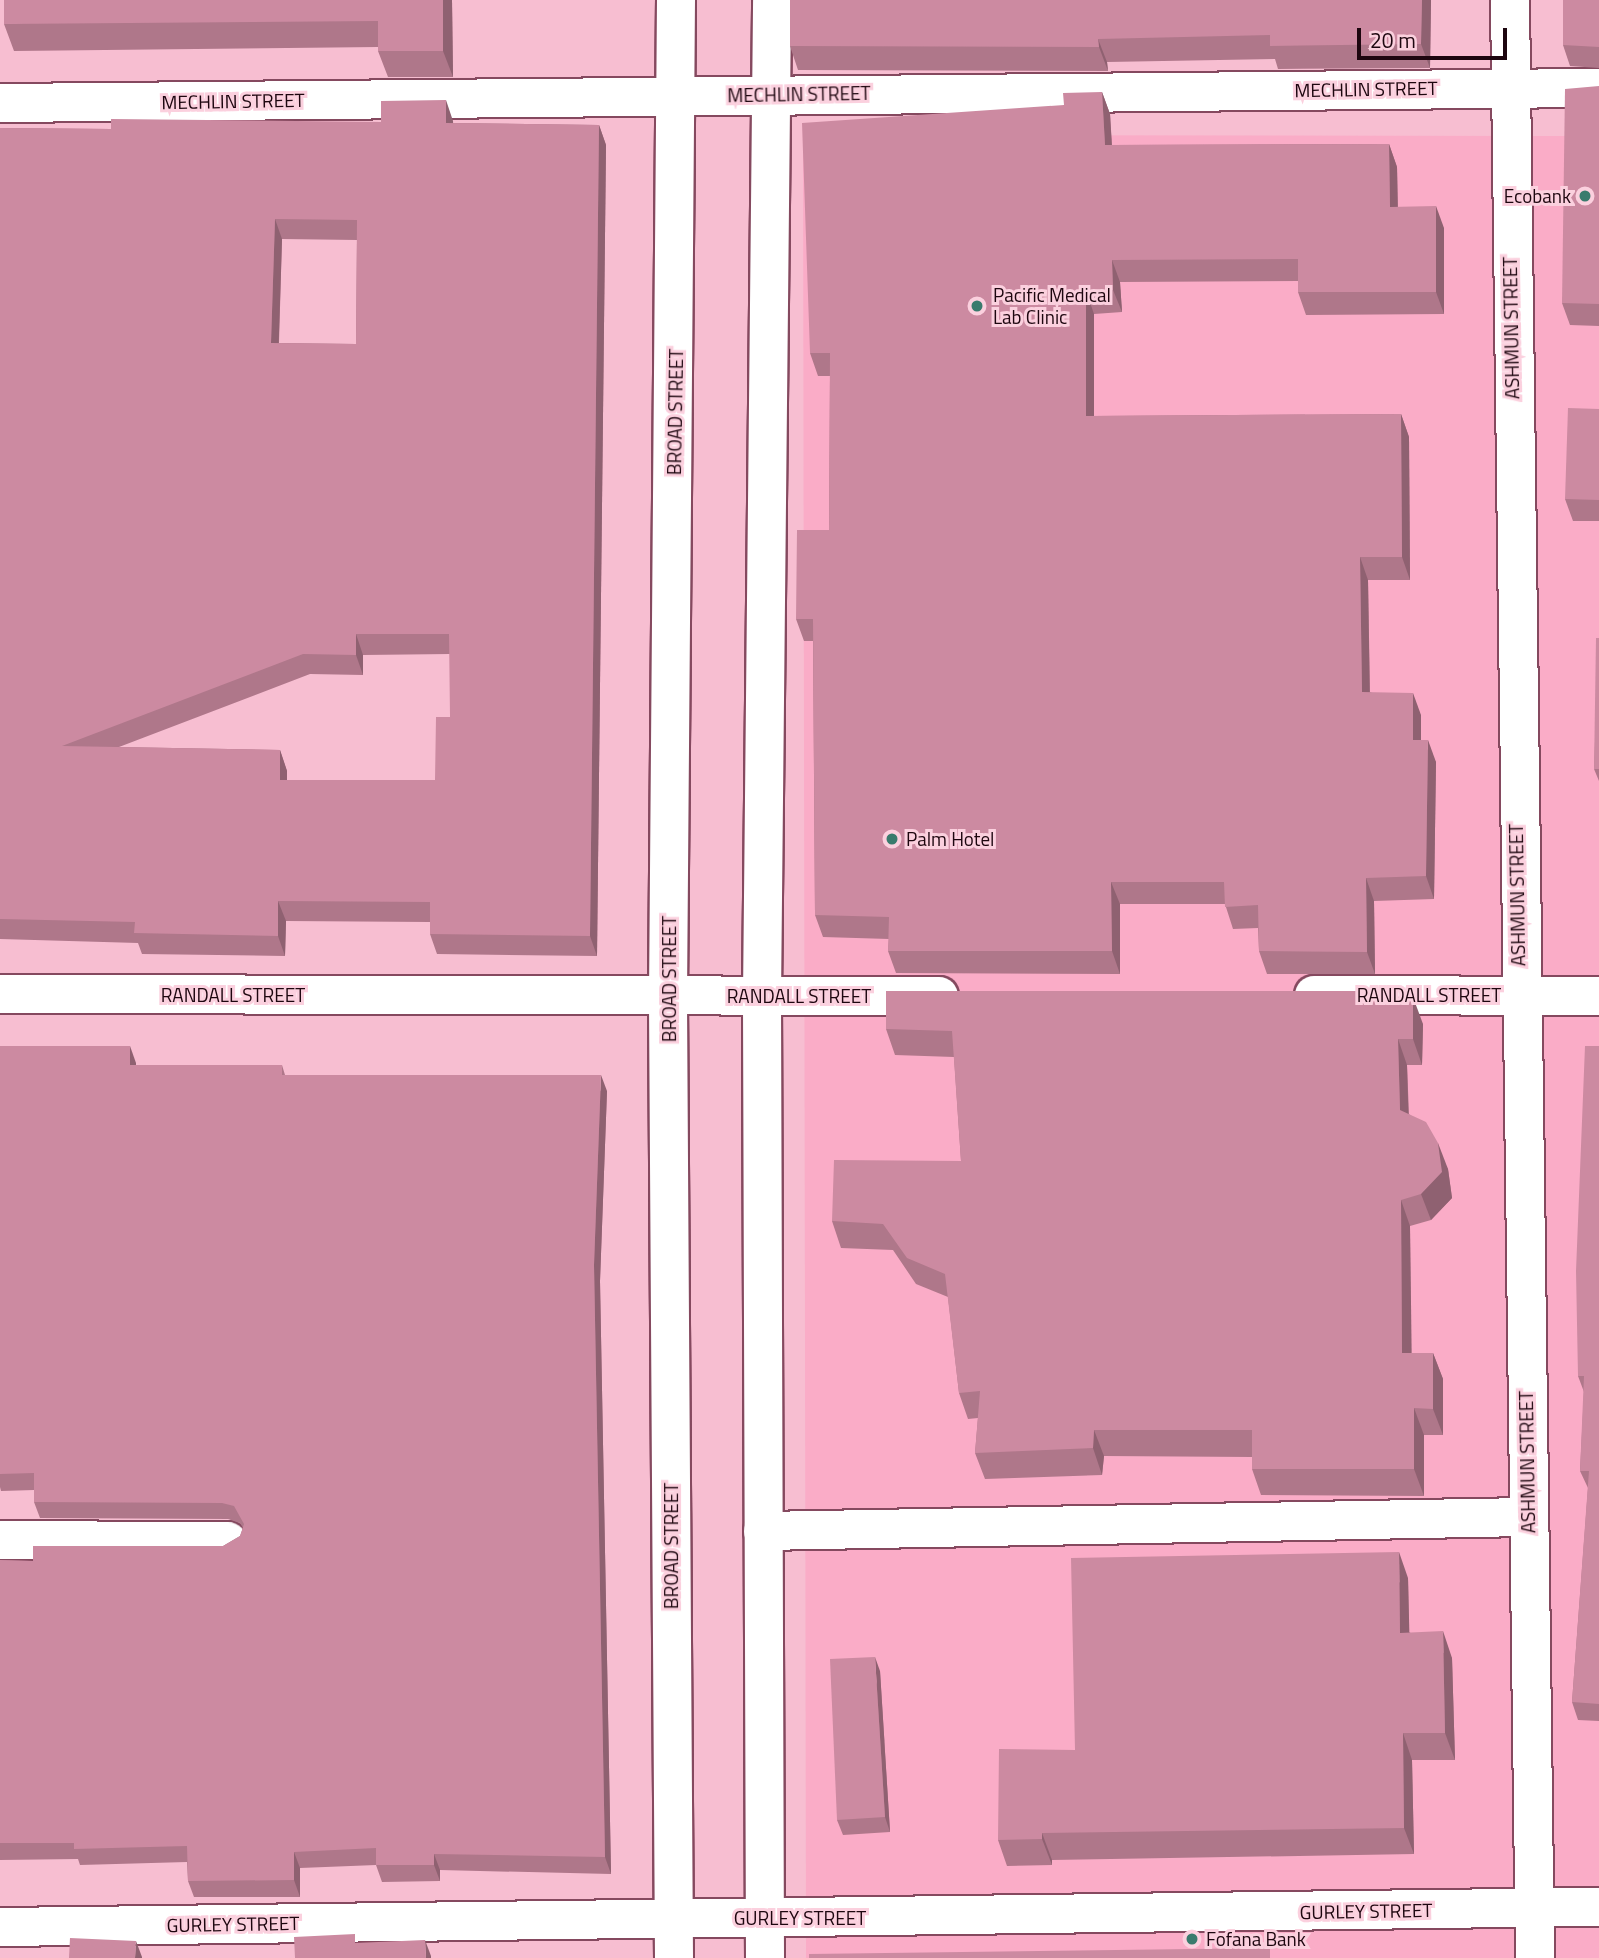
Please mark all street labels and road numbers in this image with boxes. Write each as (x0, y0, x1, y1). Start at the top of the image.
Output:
street label: MECHLIN STREET (1294, 76, 1438, 102)
street label: MECHLIN STREET (727, 81, 871, 107)
street label: MECHLIN STREET (161, 88, 305, 114)
street label: ASHMUN STREET (1498, 257, 1524, 399)
street label: BROAD STREET (662, 349, 688, 475)
street label: ASHMUN STREET (1504, 824, 1530, 966)
street label: BROAD STREET (658, 916, 680, 1042)
street label: RANDALL STREET (161, 984, 305, 1006)
street label: RANDALL STREET (1357, 984, 1501, 1006)
street label: RANDALL STREET (727, 985, 871, 1007)
street label: ASHMUN STREET (1514, 1391, 1540, 1533)
street label: BROAD STREET (660, 1483, 682, 1609)
street label: GURLEY STREET (1299, 1898, 1433, 1924)
street label: GURLEY STREET (734, 1907, 866, 1929)
street label: GURLEY STREET (166, 1911, 300, 1937)

